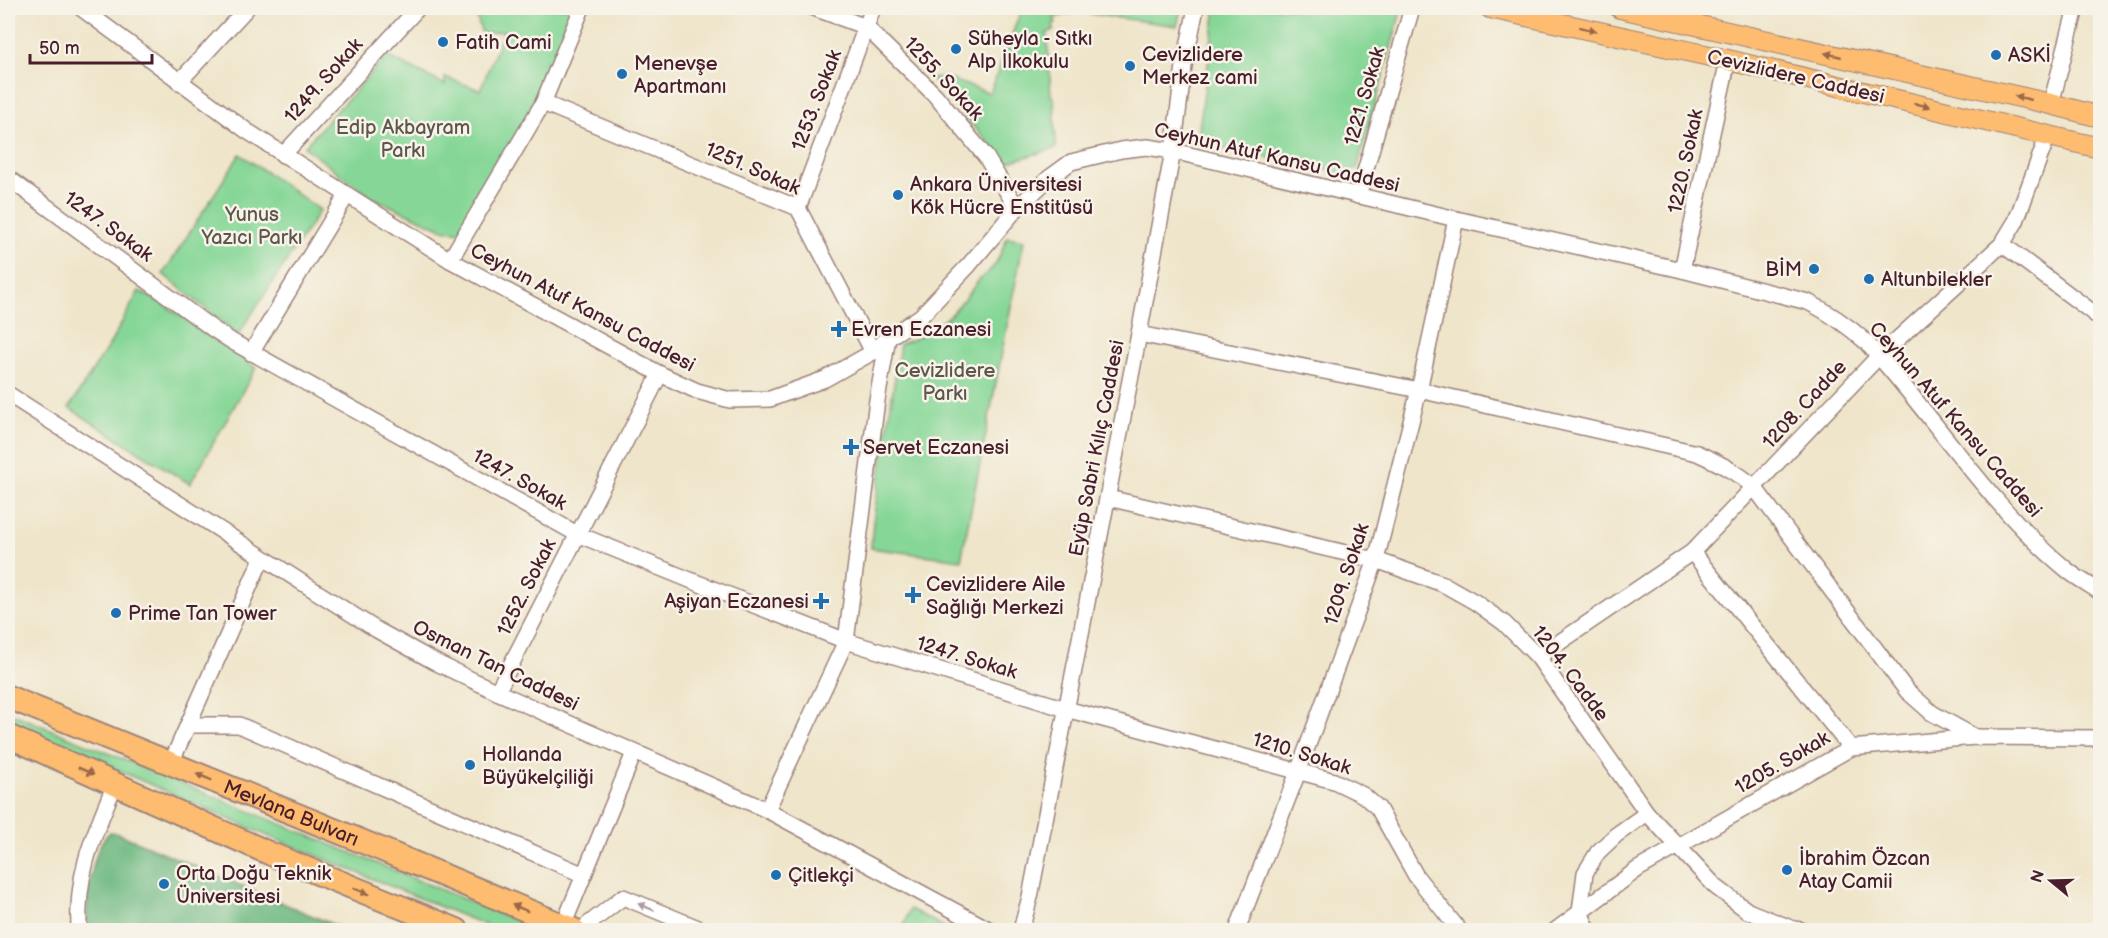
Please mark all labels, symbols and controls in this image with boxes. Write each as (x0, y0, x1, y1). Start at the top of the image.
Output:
one-way arrow (1579, 25, 1598, 35)
scale bar (30, 27, 152, 65)
place label: Süheyla - Sıtkı Alp İlkokulu (968, 27, 1092, 74)
place label: Fatih Cami (455, 31, 552, 55)
street label: 1255. Sokak (899, 32, 988, 126)
street label: 1249. Sokak (279, 33, 368, 128)
marker: Fatih Cami (436, 35, 450, 49)
text: 50 m (39, 38, 80, 59)
marker: Süheyla - Sıtkı Alp İlkokulu (949, 42, 963, 56)
place label: Cevizlidere Merkez cami (1142, 43, 1258, 90)
place label: ASKİ (2008, 43, 2051, 68)
street label: 1221. Sokak (1339, 44, 1391, 148)
street label: Cevizlidere Caddesi (1705, 45, 1887, 109)
street label: 1253. Sokak (787, 46, 847, 154)
marker: ASKİ (1989, 48, 2003, 62)
one-way arrow (1824, 49, 1842, 59)
place label: Menevşe Apartmanı (634, 52, 727, 99)
marker: Cevizlidere Merkez cami (1123, 59, 1137, 73)
marker: Menevşe Apartmanı (615, 67, 629, 81)
one-way arrow (2014, 92, 2033, 102)
one-way arrow (1913, 101, 1931, 111)
street label: 1220. Sokak (1663, 107, 1709, 216)
park label: Edip Akbayram Parkı (336, 116, 470, 163)
street label: Ceyhun Atuf Kansu Caddesi (1152, 118, 1402, 198)
street label: 1251. Sokak (701, 137, 804, 201)
place label: Ankara Üniversitesi Kök Hücre Enstitüsü (910, 172, 1093, 220)
street label: 1247. Sokak (59, 186, 158, 267)
marker: Ankara Üniversitesi Kök Hücre Enstitüsü (891, 188, 905, 202)
park label: Yunus Yazıcı Parkı (200, 203, 303, 250)
street label: Ceyhun Atuf Kansu Caddesi (466, 238, 699, 377)
place label: BİM (1765, 257, 1802, 282)
marker: BİM (1807, 262, 1821, 276)
place label: Altunbilekler (1881, 268, 1992, 292)
marker: Altunbilekler (1862, 272, 1876, 286)
street label: Ceyhun Atuf Kansu Caddesi (1864, 317, 2047, 522)
place label: Evren Eczanesi (851, 318, 991, 342)
marker: Evren Eczanesi (832, 322, 846, 336)
street label: Eyüp Sabri Kılıç Caddesi (1064, 338, 1130, 558)
street label: 1208. Cadde (1758, 355, 1852, 454)
park label: Cevizlidere Parkı (895, 359, 996, 406)
place label: Servet Eczanesi (863, 436, 1009, 460)
marker: Servet Eczanesi (844, 440, 858, 454)
street label: 1247. Sokak (468, 444, 571, 516)
street label: 1209. Sokak (1319, 520, 1375, 628)
street label: 1252. Sokak (492, 535, 562, 640)
place label: Cevizlidere Aile Sağlığı Merkezi (926, 573, 1066, 620)
marker: Cevizlidere Aile Sağlığı Merkezi (904, 586, 922, 604)
place label: Aşiyan Eczanesi (664, 590, 809, 614)
marker: Aşiyan Eczanesi (814, 594, 828, 608)
place label: Prime Tan Tower (128, 602, 277, 626)
marker: Prime Tan Tower (109, 606, 123, 620)
street label: Osman Tan Caddesi (409, 615, 583, 717)
street label: 1204. Cadde (1527, 621, 1614, 726)
street label: 1247. Sokak (913, 631, 1020, 685)
street label: 1205. Sokak (1731, 726, 1834, 800)
street label: 1210. Sokak (1250, 728, 1354, 780)
place label: Hollanda Büyükelçiliği (482, 743, 594, 790)
marker: Hollanda Büyükelçiliği (463, 758, 477, 772)
one-way arrow (77, 767, 95, 777)
one-way arrow (195, 772, 213, 782)
street label: Mevlana Bulvarı (220, 775, 362, 852)
place label: İbrahim Özcan Atay Camii (1799, 846, 1930, 894)
north arrow (2021, 851, 2081, 911)
place label: Orta Doğu Teknik Üniversitesi (176, 862, 332, 909)
marker: İbrahim Özcan Atay Camii (1780, 863, 1794, 877)
place label: Çitlekçi (788, 864, 854, 888)
marker: Çitlekçi (769, 868, 783, 882)
text: N (2027, 868, 2049, 885)
marker: Orta Doğu Teknik Üniversitesi (157, 877, 171, 891)
one-way arrow (352, 887, 370, 896)
one-way arrow (637, 902, 655, 911)
one-way arrow (511, 903, 529, 913)

